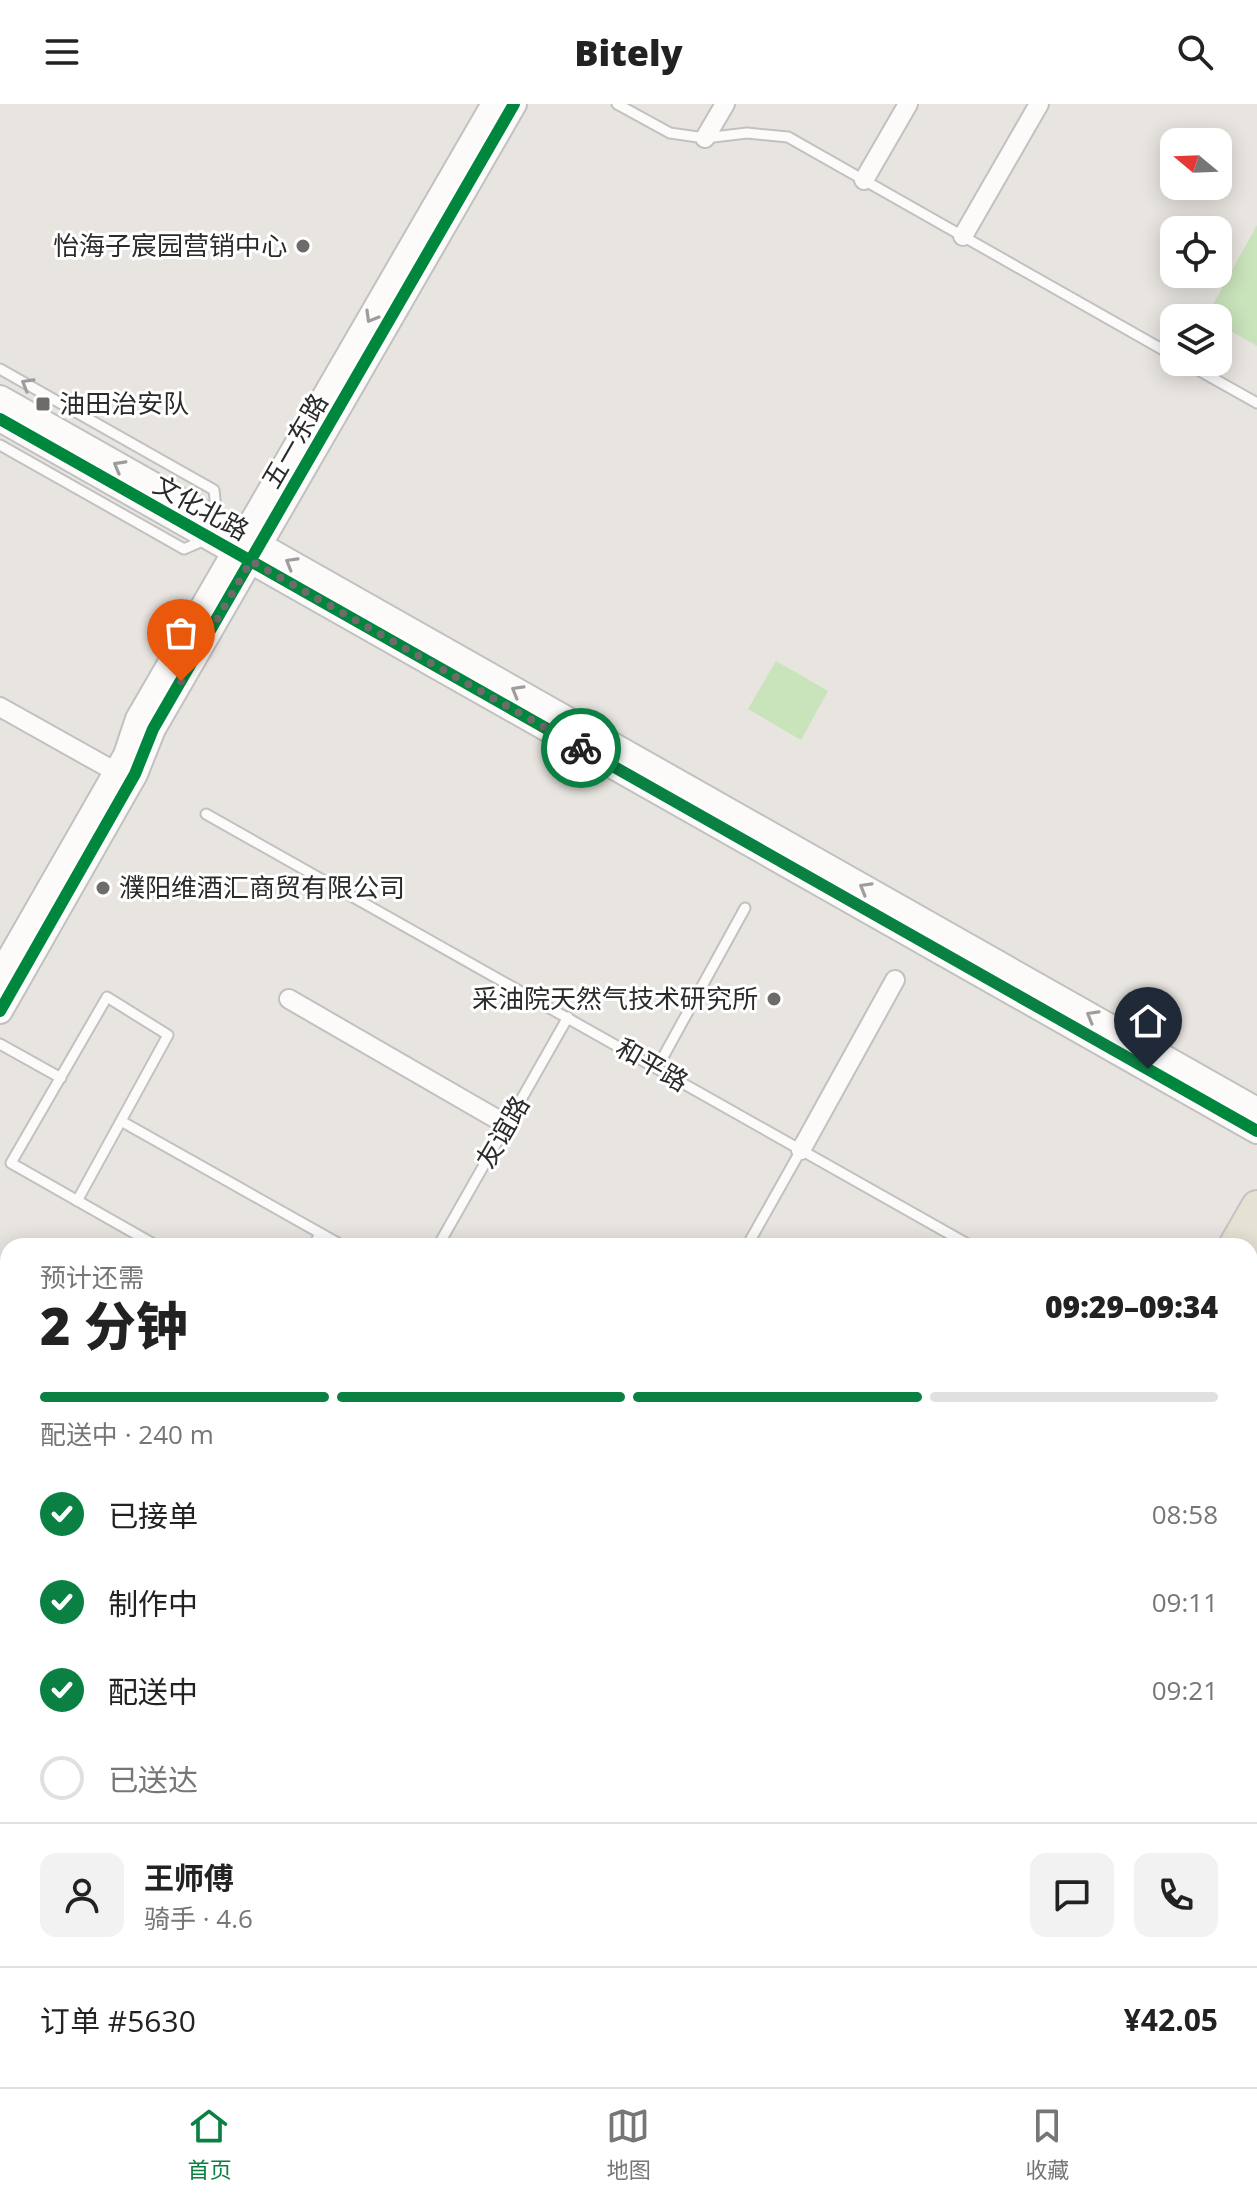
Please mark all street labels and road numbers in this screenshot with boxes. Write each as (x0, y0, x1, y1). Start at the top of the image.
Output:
street label: 五一东路 (253, 386, 336, 495)
street label: 文化北路 (147, 466, 256, 548)
street label: 和平路 (610, 1029, 695, 1099)
street label: 友谊路 (467, 1089, 537, 1174)

